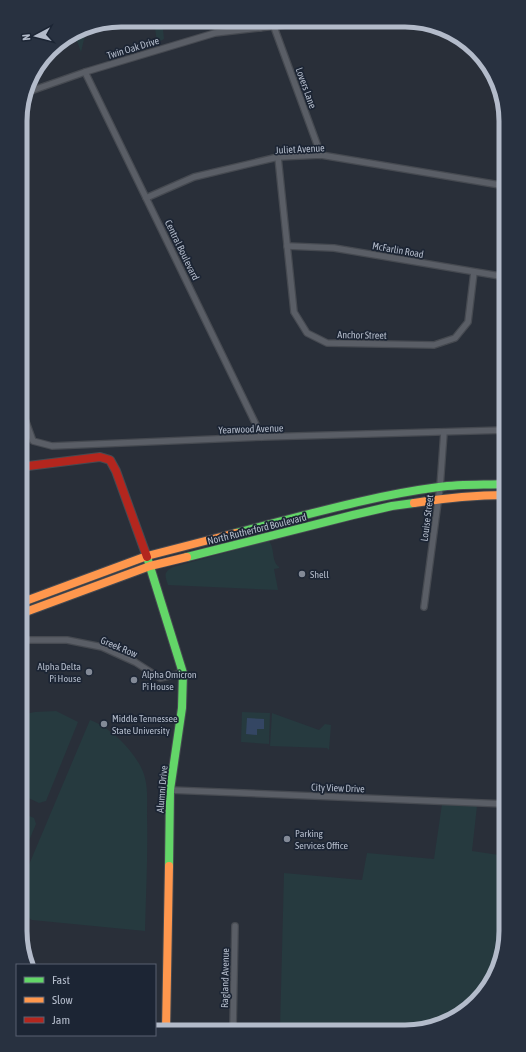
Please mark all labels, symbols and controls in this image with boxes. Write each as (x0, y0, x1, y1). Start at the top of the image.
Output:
north arrow (16, 16, 56, 56)
text: N (20, 33, 32, 41)
street label: Twin Oak Drive (105, 35, 161, 61)
street label: Lovers Lane (294, 66, 319, 110)
street label: Juliet Avenue (275, 142, 325, 156)
street label: Central Boulevard (163, 218, 201, 282)
street label: McFarlin Road (371, 240, 425, 260)
street label: Anchor Street (337, 329, 387, 341)
street label: Yearwood Avenue (218, 422, 284, 436)
street label: Louise Street (419, 494, 435, 542)
street label: North Rutherford Boulevard (206, 511, 308, 547)
marker: Shell (297, 569, 307, 579)
place label: Shell (310, 569, 329, 580)
street label: Greek Row (99, 634, 139, 660)
place label: Alpha Delta Pi House (38, 661, 81, 684)
marker: Alpha Delta Pi House (84, 667, 94, 677)
place label: Alpha Omicron Pi House (142, 669, 197, 692)
marker: Alpha Omicron Pi House (129, 675, 139, 685)
place label: Middle Tennessee State University (112, 713, 178, 736)
marker: Middle Tennessee State University (99, 719, 109, 729)
street label: Alumni Drive (154, 764, 170, 813)
street label: City View Drive (311, 782, 365, 794)
place label: Parking Services Office (295, 828, 349, 851)
marker: Parking Services Office (282, 834, 292, 844)
street label: Ragland Avenue (219, 948, 231, 1008)
legend (16, 964, 156, 1036)
text: Fast (52, 973, 70, 987)
text: Slow (52, 993, 73, 1007)
text: Jam (52, 1013, 70, 1027)

